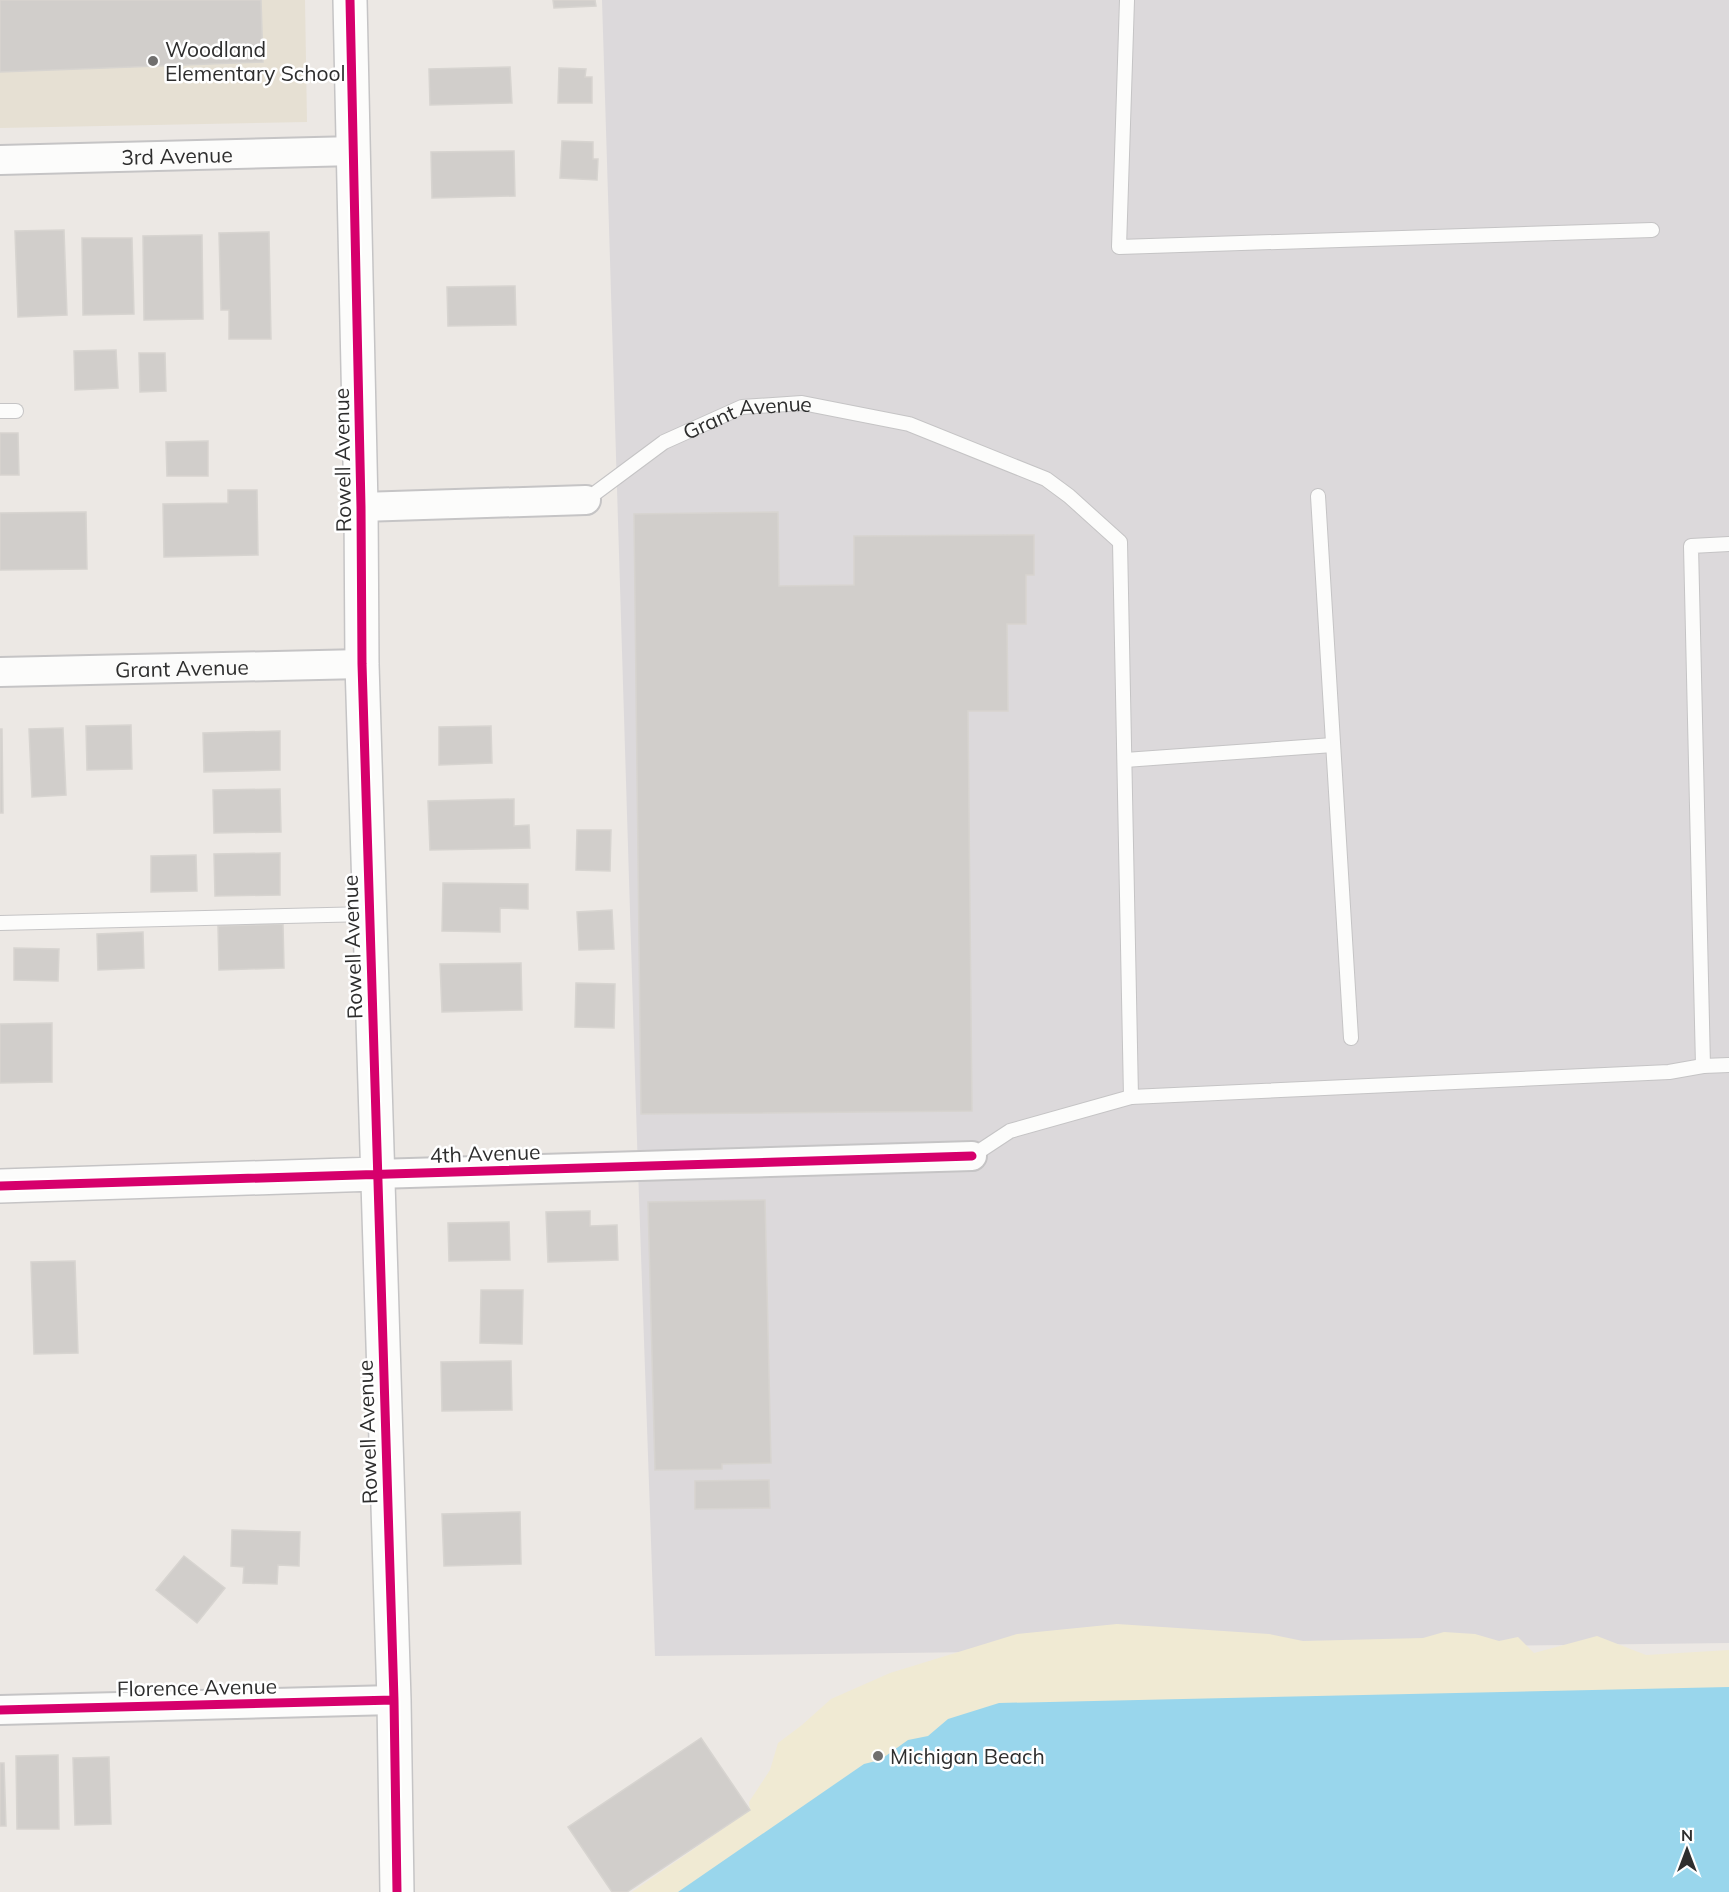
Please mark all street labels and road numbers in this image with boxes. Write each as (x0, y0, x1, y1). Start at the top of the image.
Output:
street label: 3rd Avenue (121, 141, 233, 170)
street label: Rowell Avenue (328, 388, 356, 532)
street label: Grant Avenue (679, 390, 814, 445)
street label: Grant Avenue (115, 654, 249, 682)
street label: Rowell Avenue (336, 874, 368, 1020)
street label: 4th Avenue (429, 1138, 541, 1168)
street label: Rowell Avenue (351, 1359, 383, 1505)
street label: Florence Avenue (117, 1673, 277, 1701)

